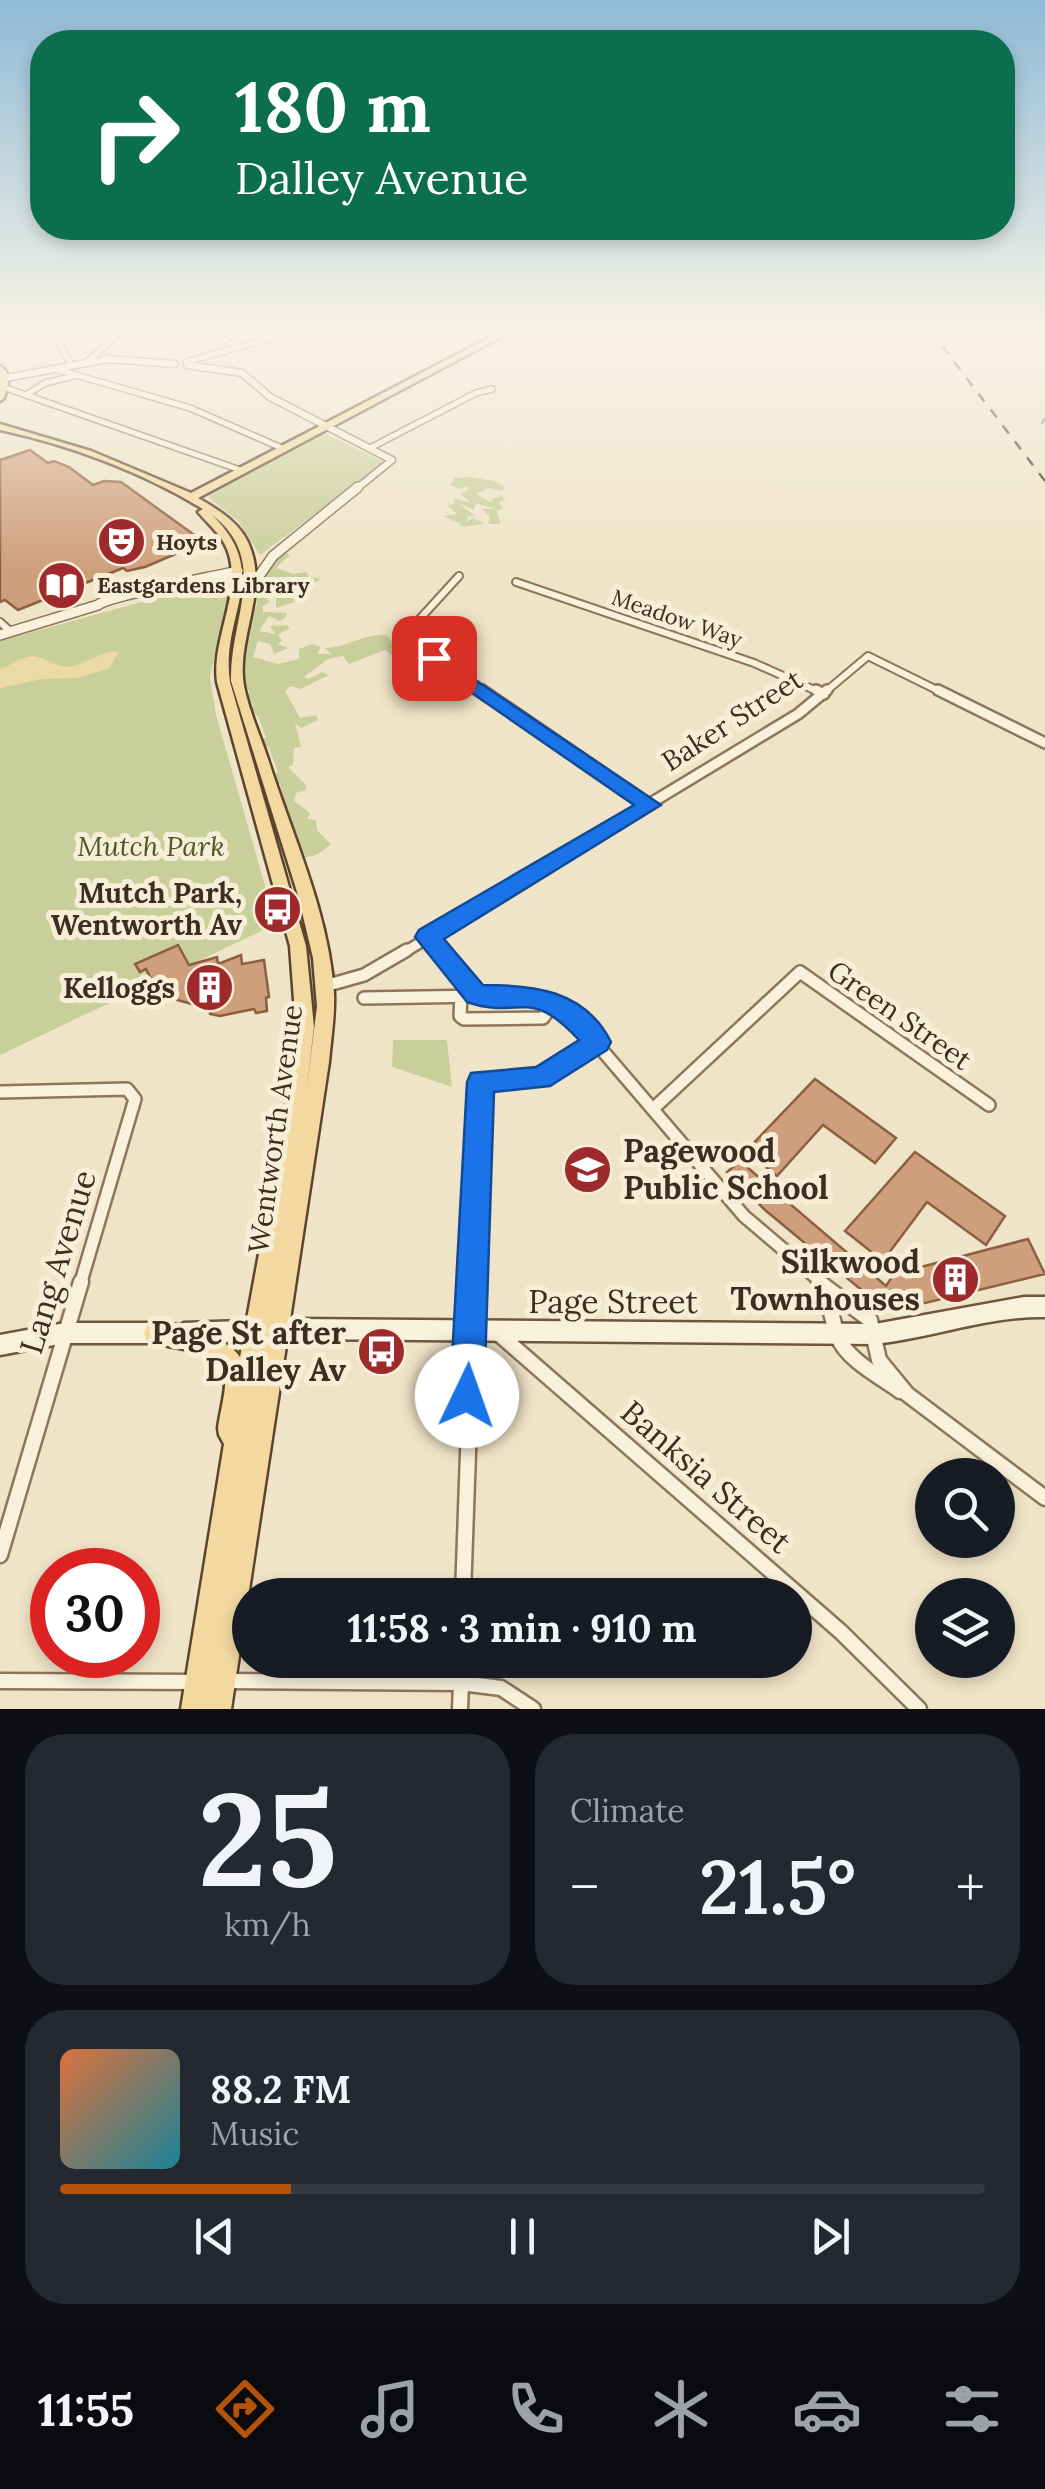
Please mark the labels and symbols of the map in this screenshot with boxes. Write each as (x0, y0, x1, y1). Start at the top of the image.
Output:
theatre icon: Hoyts (95, 516, 147, 568)
place label: Hoyts (156, 528, 217, 556)
library icon: Eastgardens Library (36, 559, 88, 611)
place label: Eastgardens Library (97, 571, 310, 599)
street label: Meadow Way (608, 583, 746, 654)
pin (392, 616, 477, 701)
street label: Baker Street (655, 661, 809, 779)
park label: Mutch Park (77, 828, 225, 864)
place label: Mutch Park, Wentworth Av (51, 875, 242, 943)
bus stop icon: Mutch Park, Wentworth Av (251, 883, 303, 935)
street label: Green Street (821, 952, 979, 1078)
building icon: Kelloggs (184, 962, 236, 1014)
place label: Kelloggs (63, 970, 175, 1006)
street label: Wentworth Avenue (240, 1002, 310, 1256)
place label: Pagewood Public School (623, 1130, 829, 1208)
school or university icon: Pagewood Public School (562, 1143, 614, 1195)
street label: Lang Avenue (10, 1165, 105, 1359)
place label: Silkwood Townhouses (731, 1241, 920, 1319)
building icon: Silkwood Townhouses (929, 1254, 981, 1306)
street label: Page Street (528, 1281, 698, 1322)
place label: Page St after Dalley Av (151, 1312, 347, 1390)
bus stop icon: Page St after Dalley Av (355, 1325, 407, 1377)
position arrow (415, 1344, 519, 1448)
street label: Banksia Street (613, 1391, 800, 1562)
speed limit sign: 30 (30, 1548, 160, 1678)

